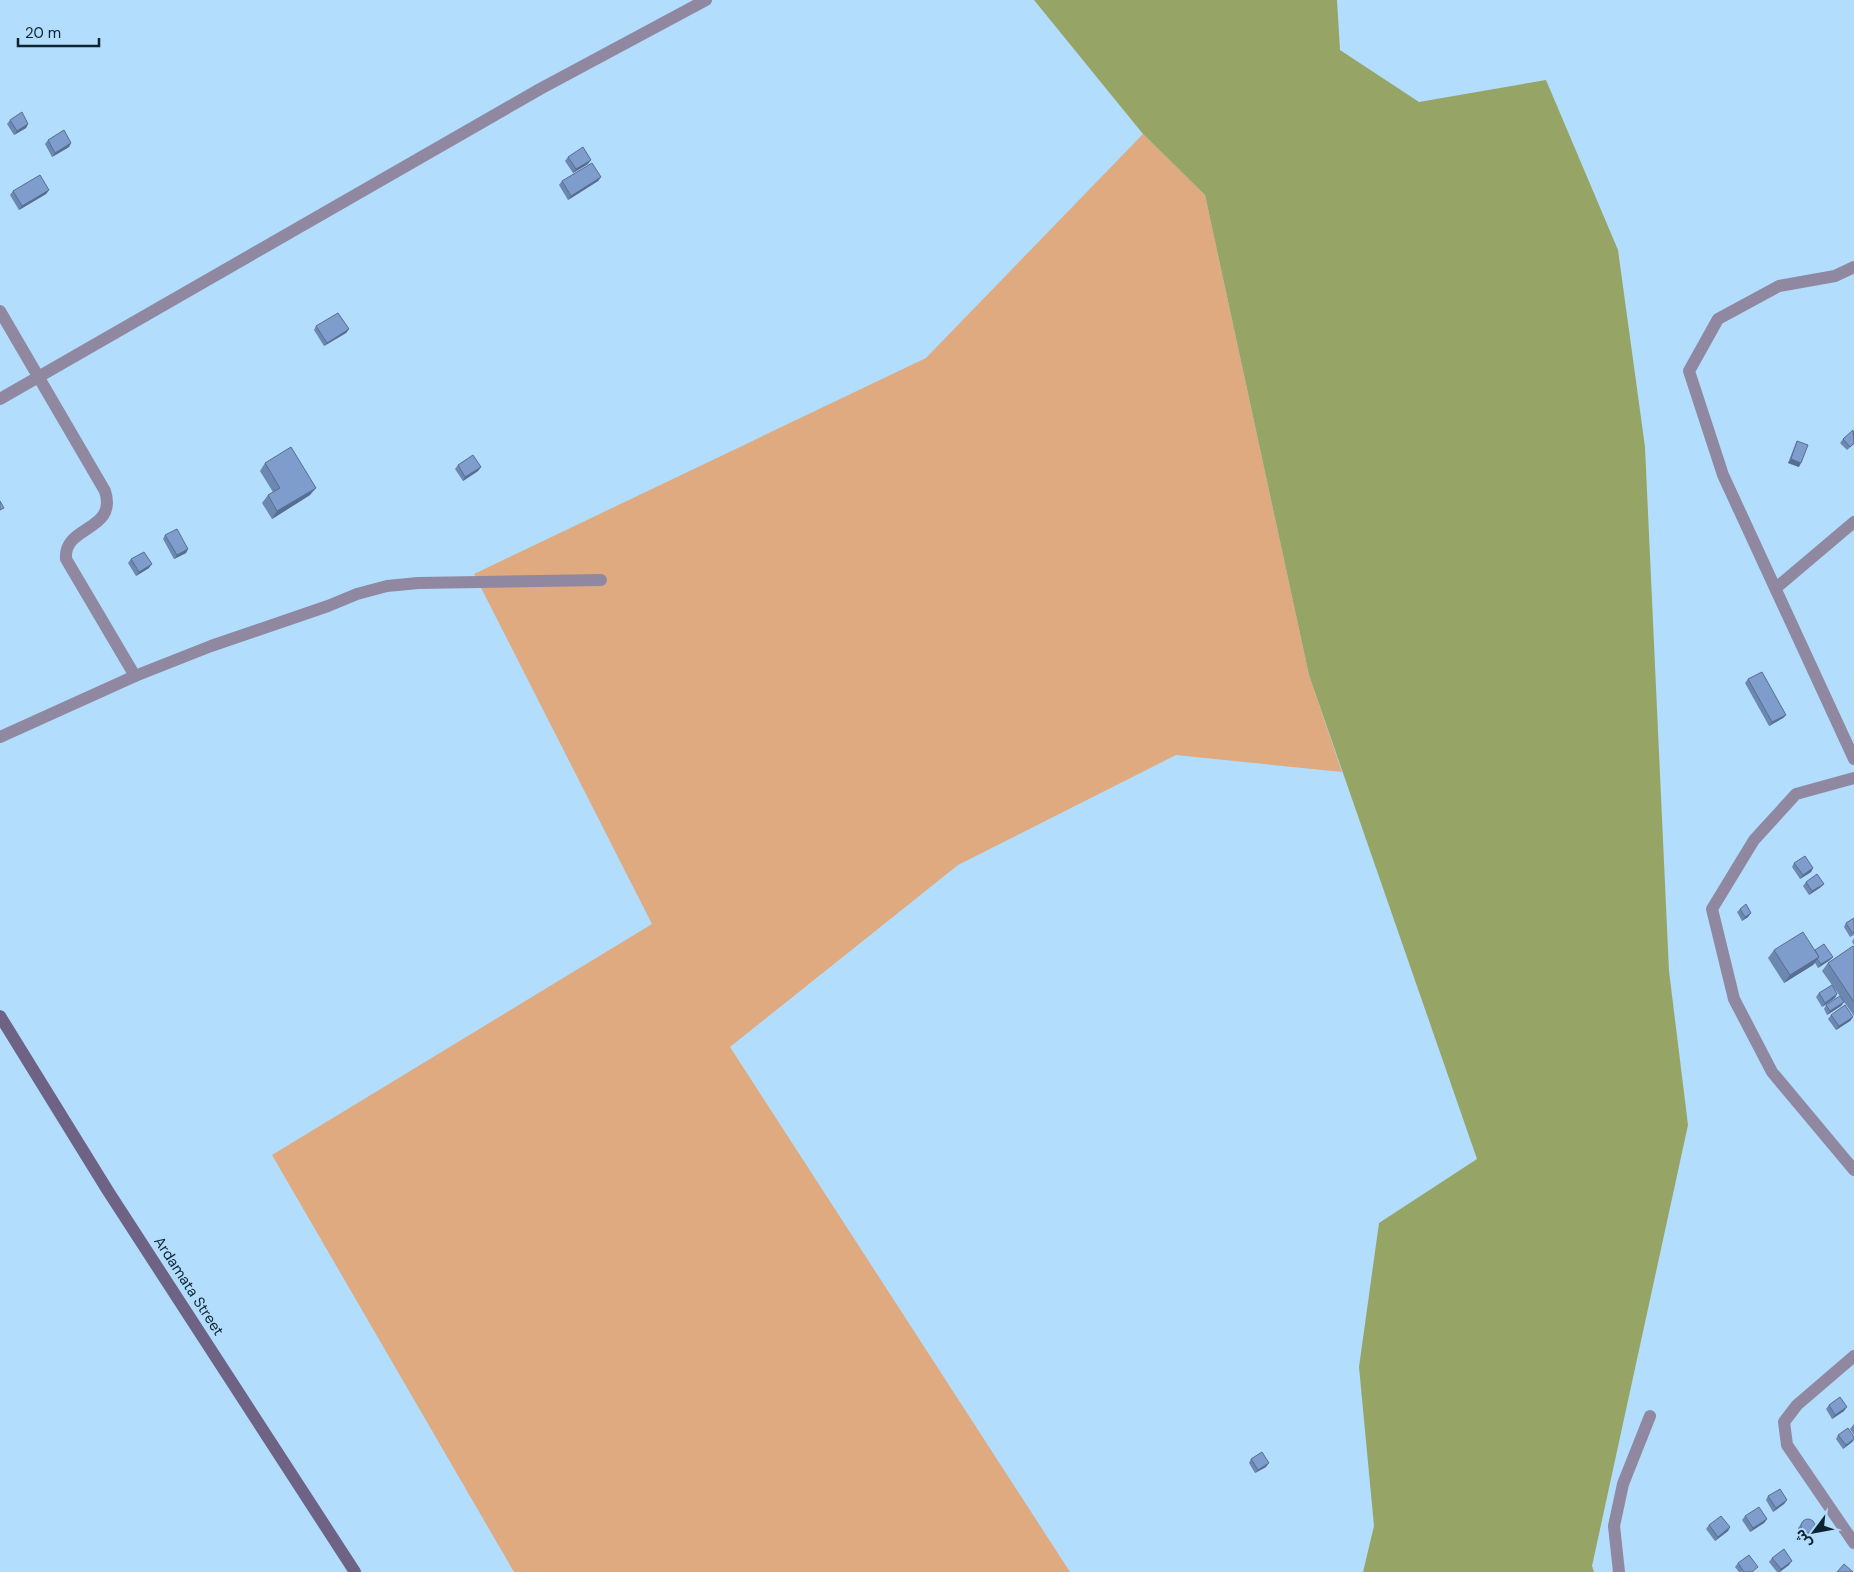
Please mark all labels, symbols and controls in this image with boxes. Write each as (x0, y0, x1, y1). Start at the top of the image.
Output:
scale bar (18, 15, 99, 47)
text: 20 m (25, 23, 61, 43)
street label: Ardamata Street (149, 1232, 229, 1340)
north arrow (1789, 1507, 1839, 1557)
text: ش (1790, 1526, 1816, 1552)

